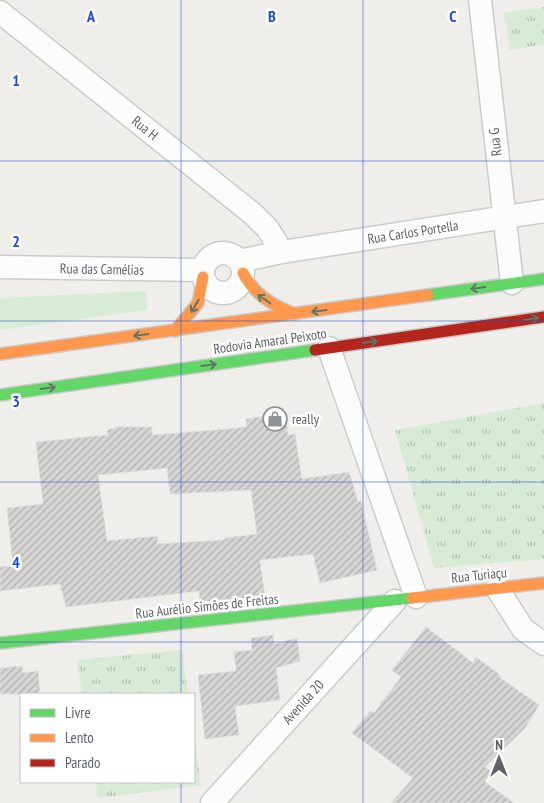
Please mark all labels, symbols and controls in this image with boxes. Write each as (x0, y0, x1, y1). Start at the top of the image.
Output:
text: A (86, 6, 96, 26)
text: B (268, 6, 276, 26)
text: C (449, 6, 457, 26)
text: 1 (12, 70, 20, 90)
street label: Rua H (128, 112, 162, 144)
street label: Rua G (485, 127, 505, 157)
street label: Rua Carlos Portella (366, 216, 460, 248)
text: 2 (12, 231, 20, 251)
street label: Rua das Camélias (60, 259, 144, 279)
one-way arrow (471, 283, 487, 293)
one-way arrow (257, 294, 271, 304)
one-way arrow (189, 299, 199, 313)
one-way arrow (312, 306, 328, 316)
one-way arrow (522, 314, 538, 324)
street label: Rodovia Amaral Peixoto (212, 324, 328, 358)
one-way arrow (133, 330, 149, 340)
one-way arrow (362, 337, 378, 347)
one-way arrow (201, 360, 217, 370)
one-way arrow (40, 383, 56, 393)
text: 3 (12, 391, 20, 411)
shop icon: really (262, 406, 288, 432)
place label: really (292, 410, 320, 428)
text: 4 (12, 552, 20, 572)
street label: Rua Turiaçu (450, 563, 508, 587)
street label: Rua Aurélio Simões de Freitas (135, 590, 280, 622)
street label: Avenida 20 (278, 676, 328, 728)
legend (20, 693, 195, 783)
text: Livre (65, 703, 91, 722)
text: Lento (65, 728, 94, 747)
north arrow (474, 733, 524, 783)
text: N (495, 736, 503, 754)
text: Parado (65, 753, 100, 772)

